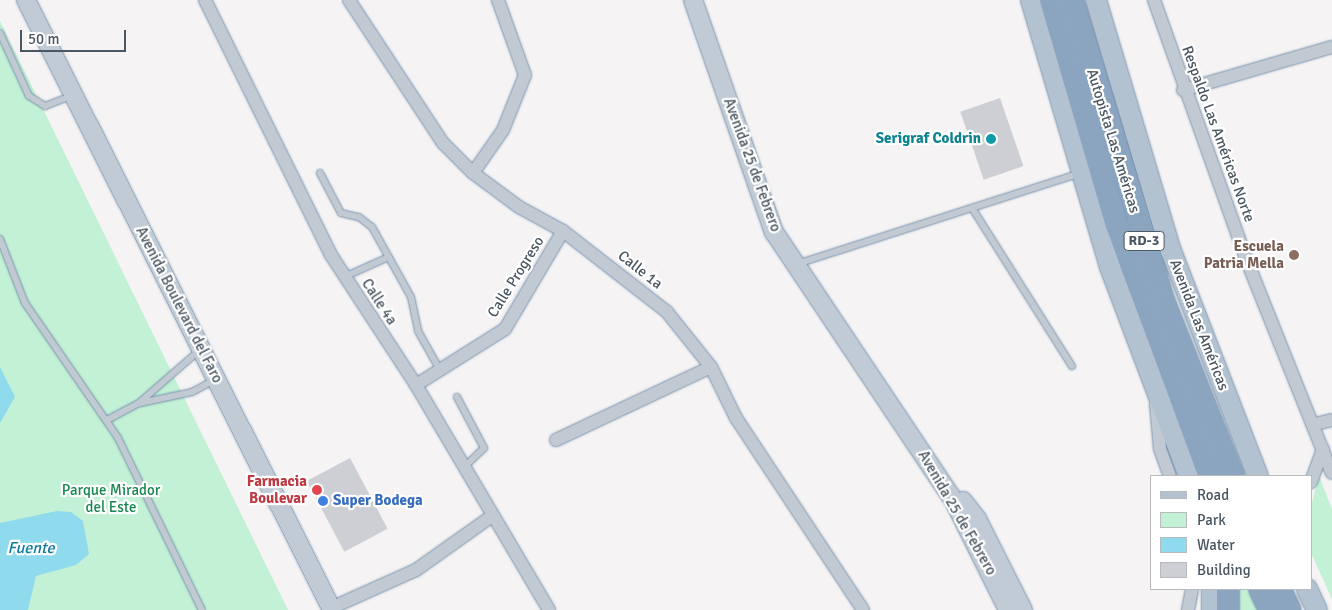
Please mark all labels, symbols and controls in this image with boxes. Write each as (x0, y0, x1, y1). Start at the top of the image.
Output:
scale bar (22, 20, 129, 52)
text: 50 m (28, 30, 59, 48)
street label: Respaldo Las Américas Norte (1178, 43, 1258, 225)
street label: Autopista Las Américas (1083, 67, 1143, 215)
street label: Avenida 25 de Febrero (719, 96, 785, 234)
place label: Serigraf Coldrin (876, 130, 981, 148)
marker: Serigraf Coldrin (985, 133, 997, 145)
street label: Avenida Boulevard del Faro (132, 224, 226, 386)
road number: RD-3 (1123, 230, 1165, 252)
street label: Calle Progreso (484, 233, 548, 321)
place label: Escuela Patria Mella (1204, 237, 1284, 272)
street label: Calle 1a (614, 247, 666, 293)
marker: Escuela Patria Mella (1288, 249, 1300, 261)
street label: Avenida Las Américas (1166, 257, 1232, 393)
street label: Calle 4a (357, 275, 401, 329)
street label: Avenida 25 de Febrero (914, 447, 1000, 579)
place label: Farmacia Boulevar (247, 472, 307, 507)
legend (1150, 475, 1312, 590)
park label: Parque Mirador del Este (62, 481, 160, 516)
marker: Farmacia Boulevar (311, 484, 323, 496)
text: Road (1197, 486, 1229, 504)
place label: Super Bodega (333, 492, 423, 510)
marker: Super Bodega (317, 495, 329, 507)
text: Park (1197, 511, 1226, 529)
text: Water (1197, 536, 1235, 554)
water label: Fuente (8, 538, 54, 558)
text: Building (1197, 561, 1251, 579)

